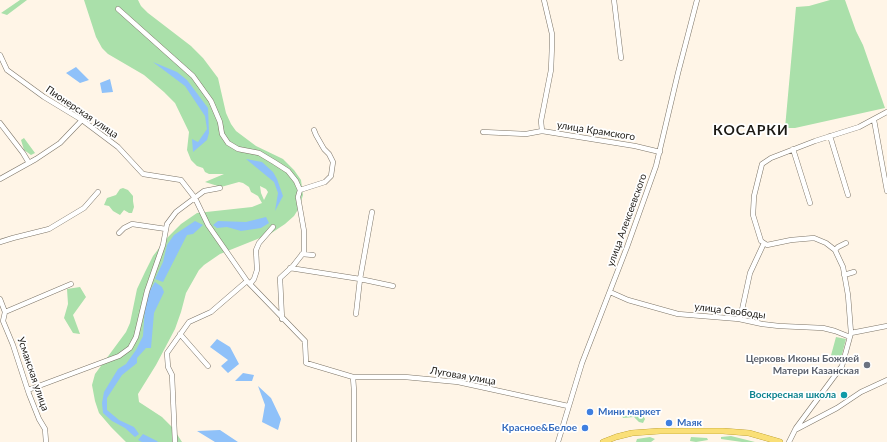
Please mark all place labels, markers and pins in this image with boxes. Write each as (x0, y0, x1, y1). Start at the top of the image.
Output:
place label: Церковь Иконы Божией Матери Казанская (746, 353, 859, 376)
marker: Церковь Иконы Божией Матери Казанская (862, 360, 872, 370)
place label: Воскресная школа (749, 389, 836, 401)
marker: Воскресная школа (839, 390, 849, 400)
place label: Мини маркет (598, 406, 661, 418)
marker: Мини маркет (585, 407, 595, 417)
place label: Маяк (677, 417, 702, 429)
marker: Маяк (664, 418, 674, 428)
place label: Красное&Белое (502, 422, 577, 434)
marker: Красное&Белое (580, 423, 590, 433)

